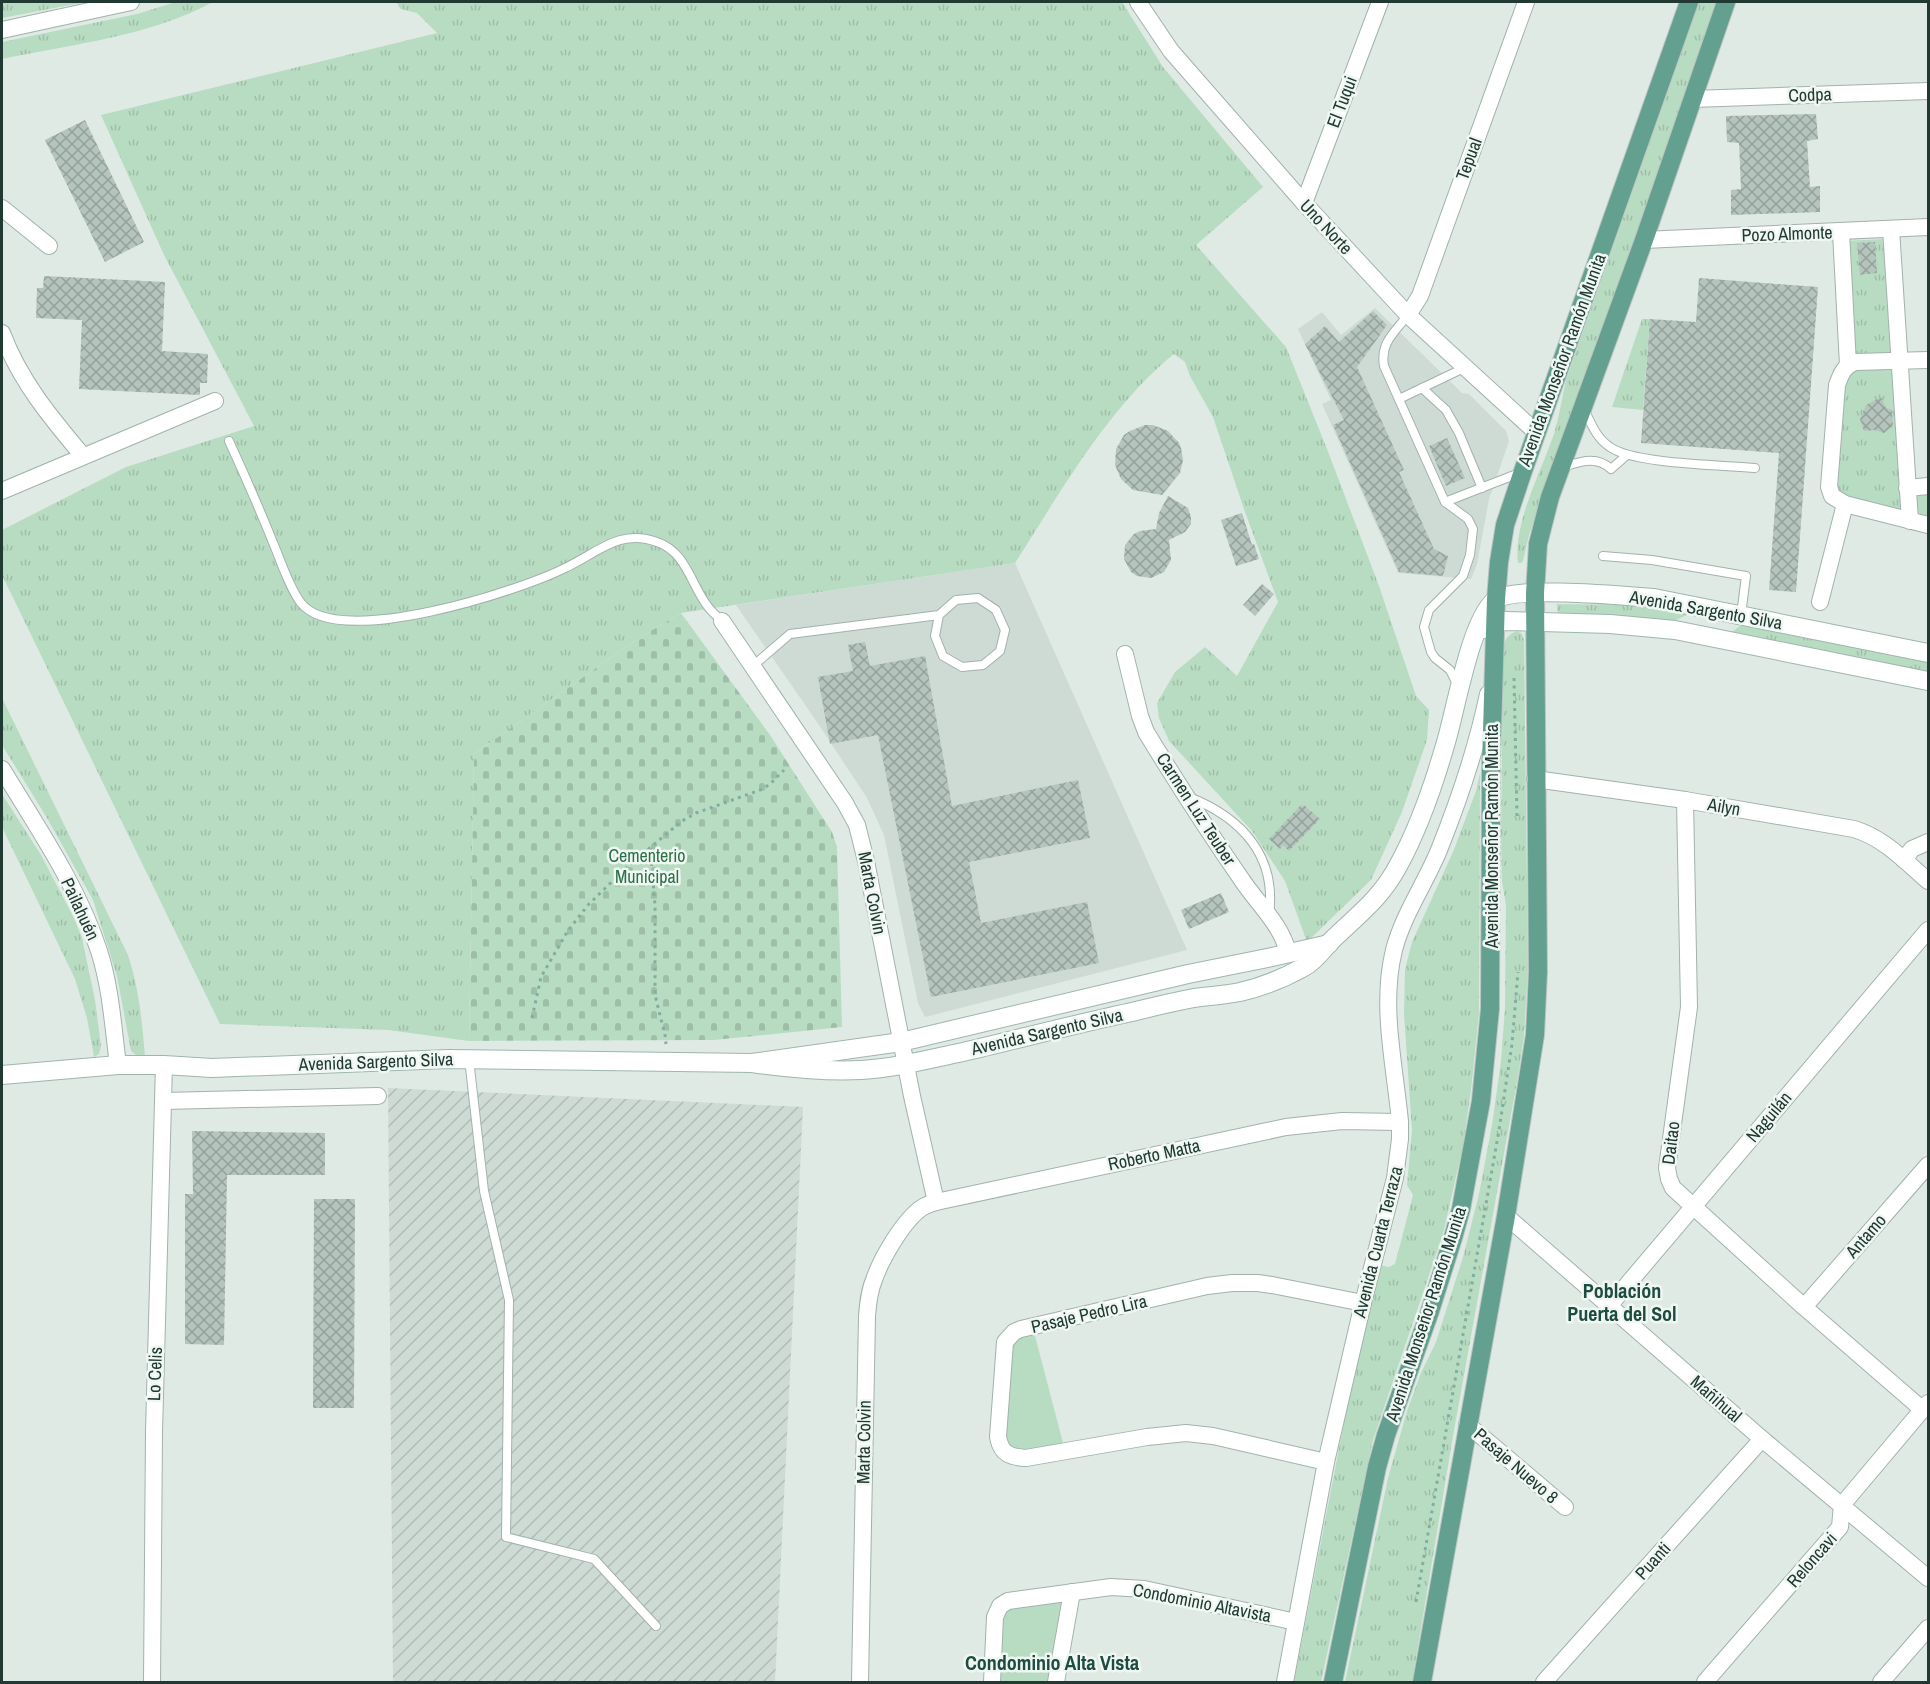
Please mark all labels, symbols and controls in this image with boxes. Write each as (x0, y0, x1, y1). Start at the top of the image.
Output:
street label: El Tuqui (1320, 72, 1363, 131)
street label: Codpa (1788, 81, 1832, 108)
street label: Tepual (1449, 134, 1488, 184)
street label: Uno Norte (1294, 194, 1358, 260)
street label: Pozo Almonte (1741, 219, 1833, 248)
street label: Avenida Monseñor Ramón Munita (1511, 250, 1612, 471)
street label: Avenida Sargento Silva (1627, 584, 1785, 635)
street label: Avenida Monseñor Ramón Munita (1479, 724, 1504, 949)
street label: Carmen Luz Teuber (1151, 748, 1242, 870)
street label: Ailyn (1705, 791, 1742, 822)
park label: Cementerio Municipal (608, 843, 686, 889)
street label: Marta Colvin (852, 849, 893, 936)
street label: Pailahuén (55, 873, 106, 944)
street label: Avenida Sargento Silva (968, 1002, 1125, 1061)
street label: Avenida Sargento Silva (297, 1046, 454, 1077)
street label: Naguilán (1740, 1086, 1797, 1147)
street label: Daitao (1655, 1120, 1686, 1166)
street label: Roberto Matta (1106, 1133, 1202, 1176)
street label: Avenida Cuarta Terraza (1346, 1163, 1408, 1321)
street label: Avenida Monseñor Ramón Munita (1379, 1203, 1472, 1425)
street label: Antamo (1839, 1208, 1892, 1264)
district label: Población Puerta del Sol (1567, 1277, 1677, 1327)
street label: Pasaje Pedro Lira (1029, 1288, 1149, 1339)
street label: Lo Celis (141, 1346, 168, 1401)
street label: Mañihual (1685, 1369, 1747, 1428)
street label: Marta Colvin (850, 1400, 877, 1484)
street label: Pasaje Nuevo 8 (1469, 1422, 1564, 1509)
street label: Reloncavi (1781, 1527, 1843, 1593)
street label: Puanti (1629, 1536, 1676, 1585)
street label: Condominio Altavista (1131, 1577, 1273, 1628)
district label: Condominio Alta Vista (965, 1649, 1139, 1676)

